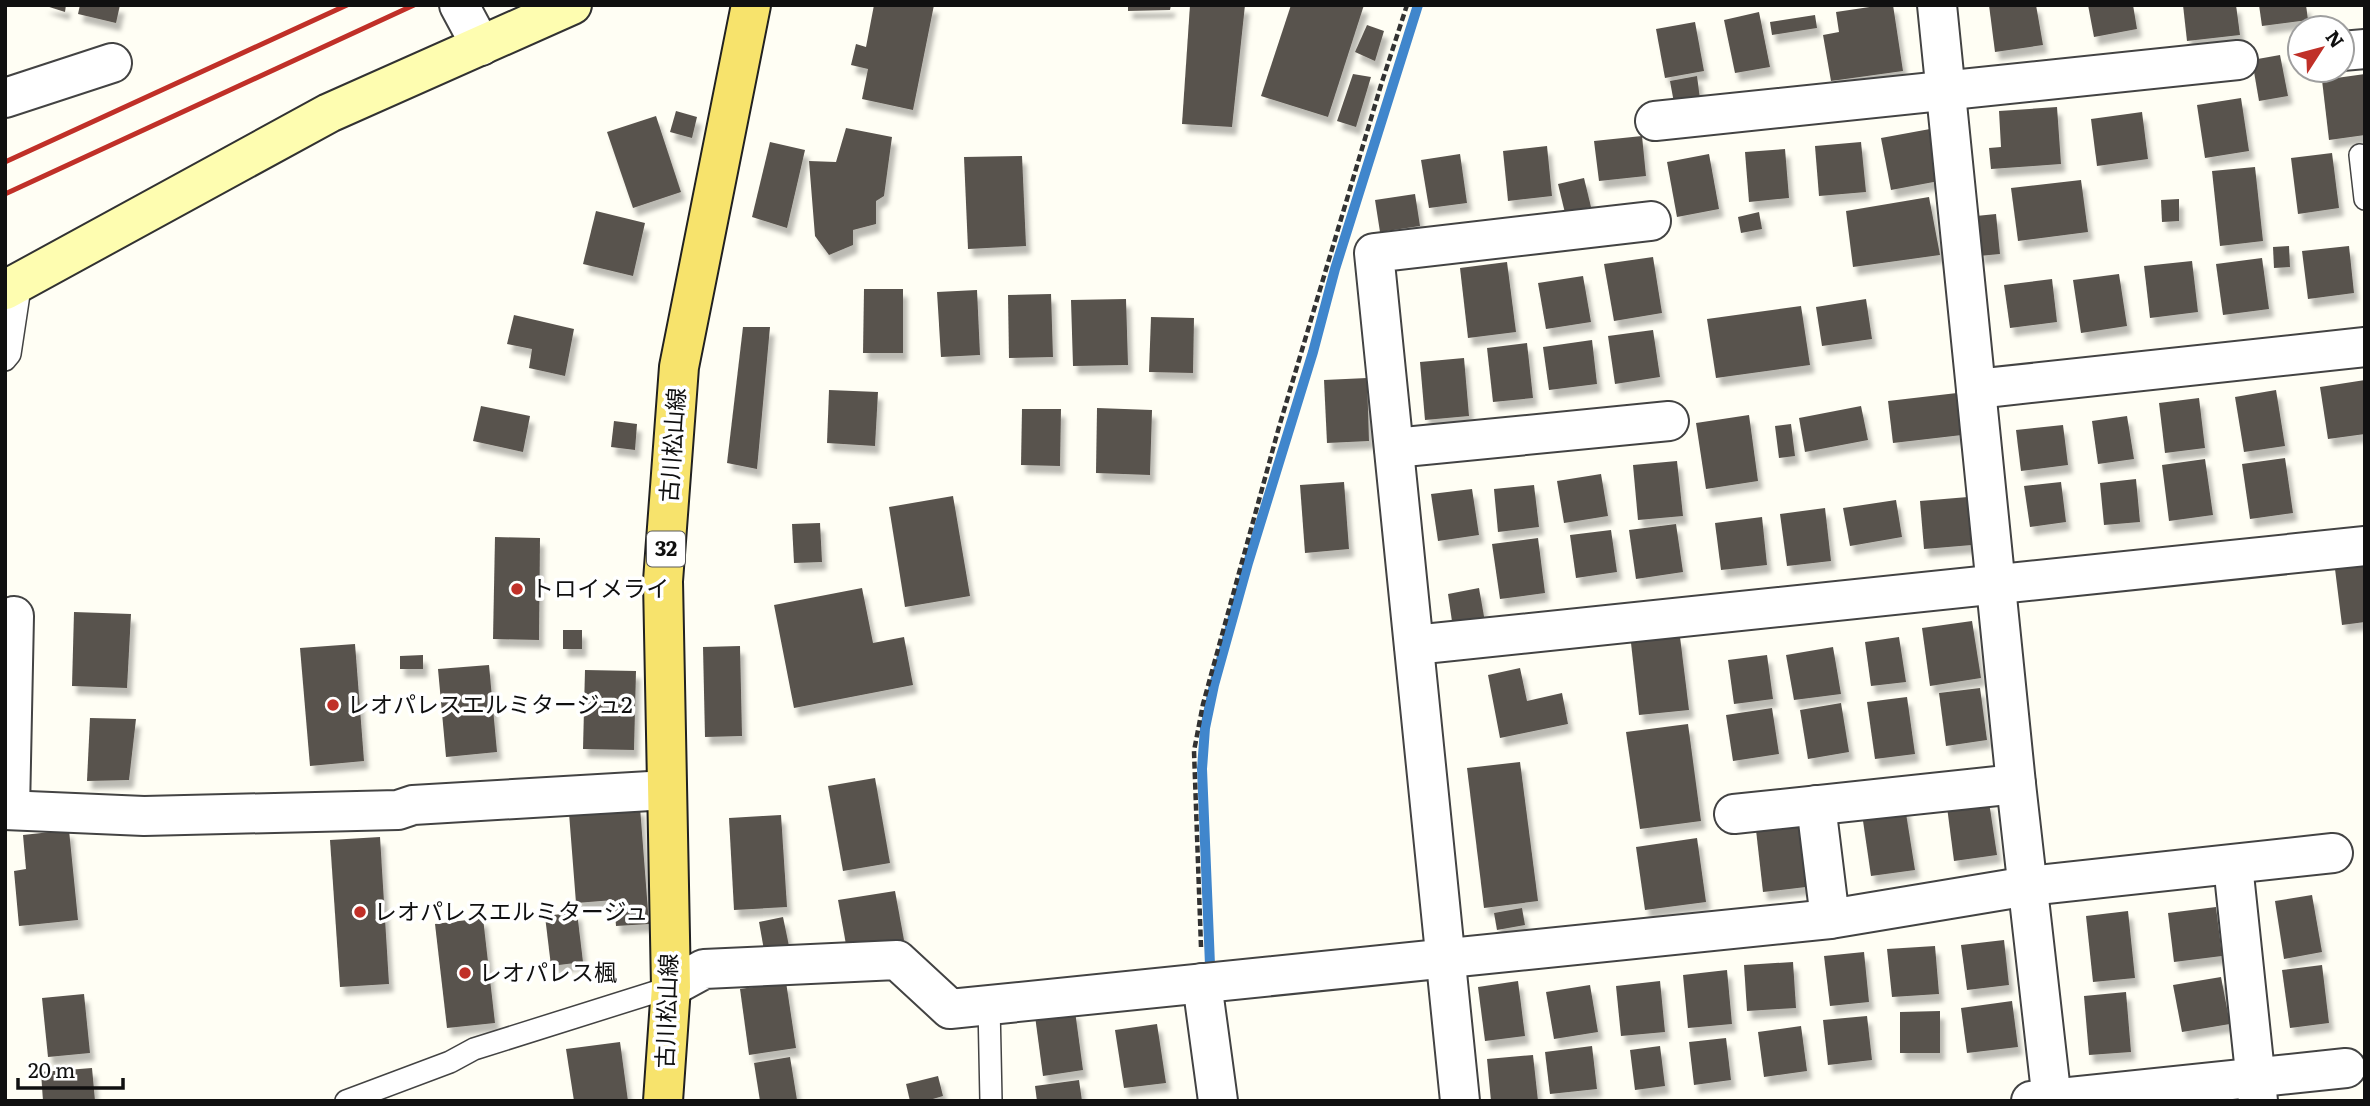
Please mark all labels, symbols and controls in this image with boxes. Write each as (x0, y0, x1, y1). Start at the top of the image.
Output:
north arrow (2286, 14, 2356, 84)
text: N (2320, 24, 2352, 53)
street label: 古川松山線 (650, 386, 692, 503)
road number: 32 (647, 532, 685, 566)
place label: トロイメライ (531, 570, 669, 604)
marker: トロイメライ (509, 581, 525, 597)
place label: レオパレスエルミタージュ2 (347, 686, 633, 720)
marker: レオパレスエルミタージュ2 (325, 697, 341, 713)
place label: レオパレスエルミタージュ (374, 893, 648, 927)
marker: レオパレスエルミタージュ (352, 904, 368, 920)
street label: 古川松山線 (646, 953, 684, 1069)
place label: レオパレス楓 (479, 954, 617, 988)
marker: レオパレス楓 (457, 965, 473, 981)
scale bar (18, 1046, 122, 1090)
text: 20 m (28, 1053, 75, 1084)

